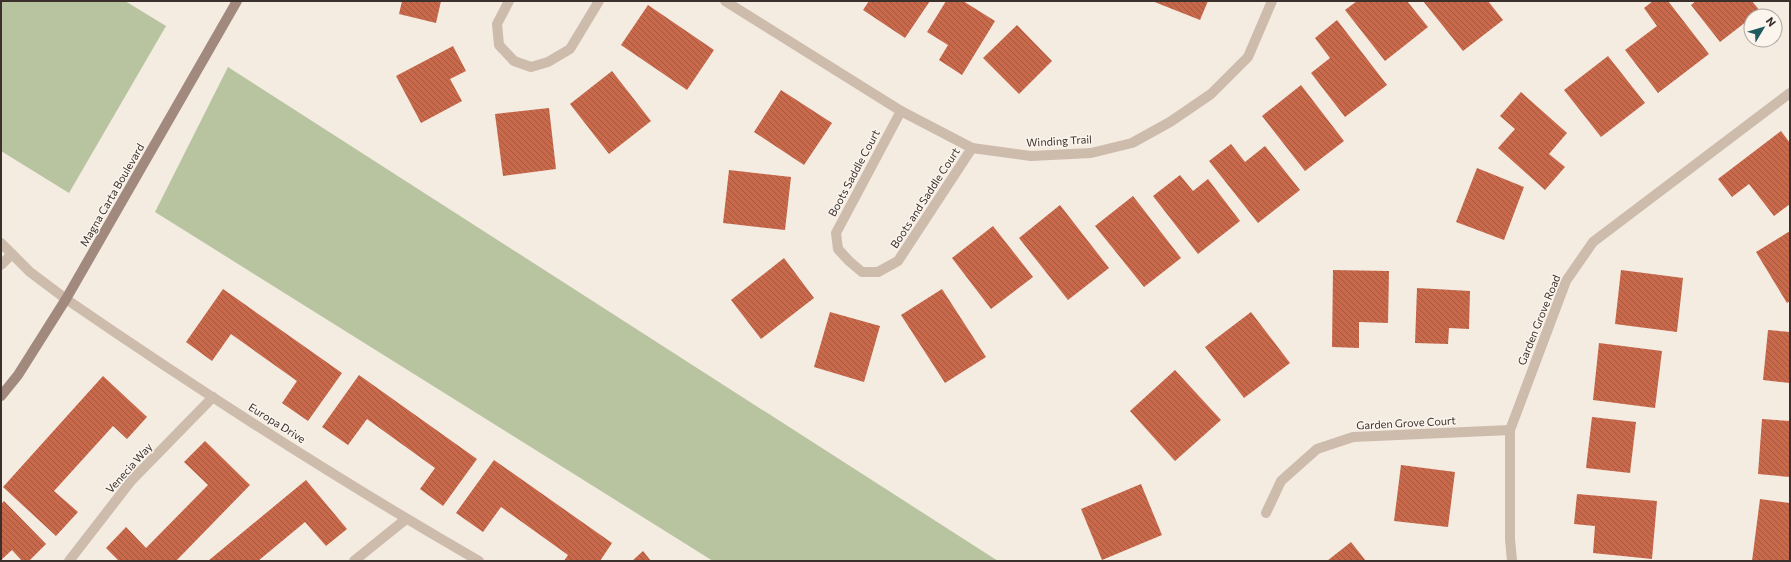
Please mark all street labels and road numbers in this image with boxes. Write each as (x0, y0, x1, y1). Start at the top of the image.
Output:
street label: Boots Saddle Court (825, 127, 882, 218)
street label: Winding Trail (1026, 132, 1092, 149)
street label: Magna Carta Boulevard (77, 141, 146, 248)
street label: Boots and Saddle Court (887, 145, 962, 250)
street label: Garden Grove Road (1514, 273, 1563, 367)
street label: Europa Drive (247, 400, 308, 445)
street label: Garden Grove Court (1356, 413, 1457, 432)
street label: Venecia Way (103, 440, 155, 495)

